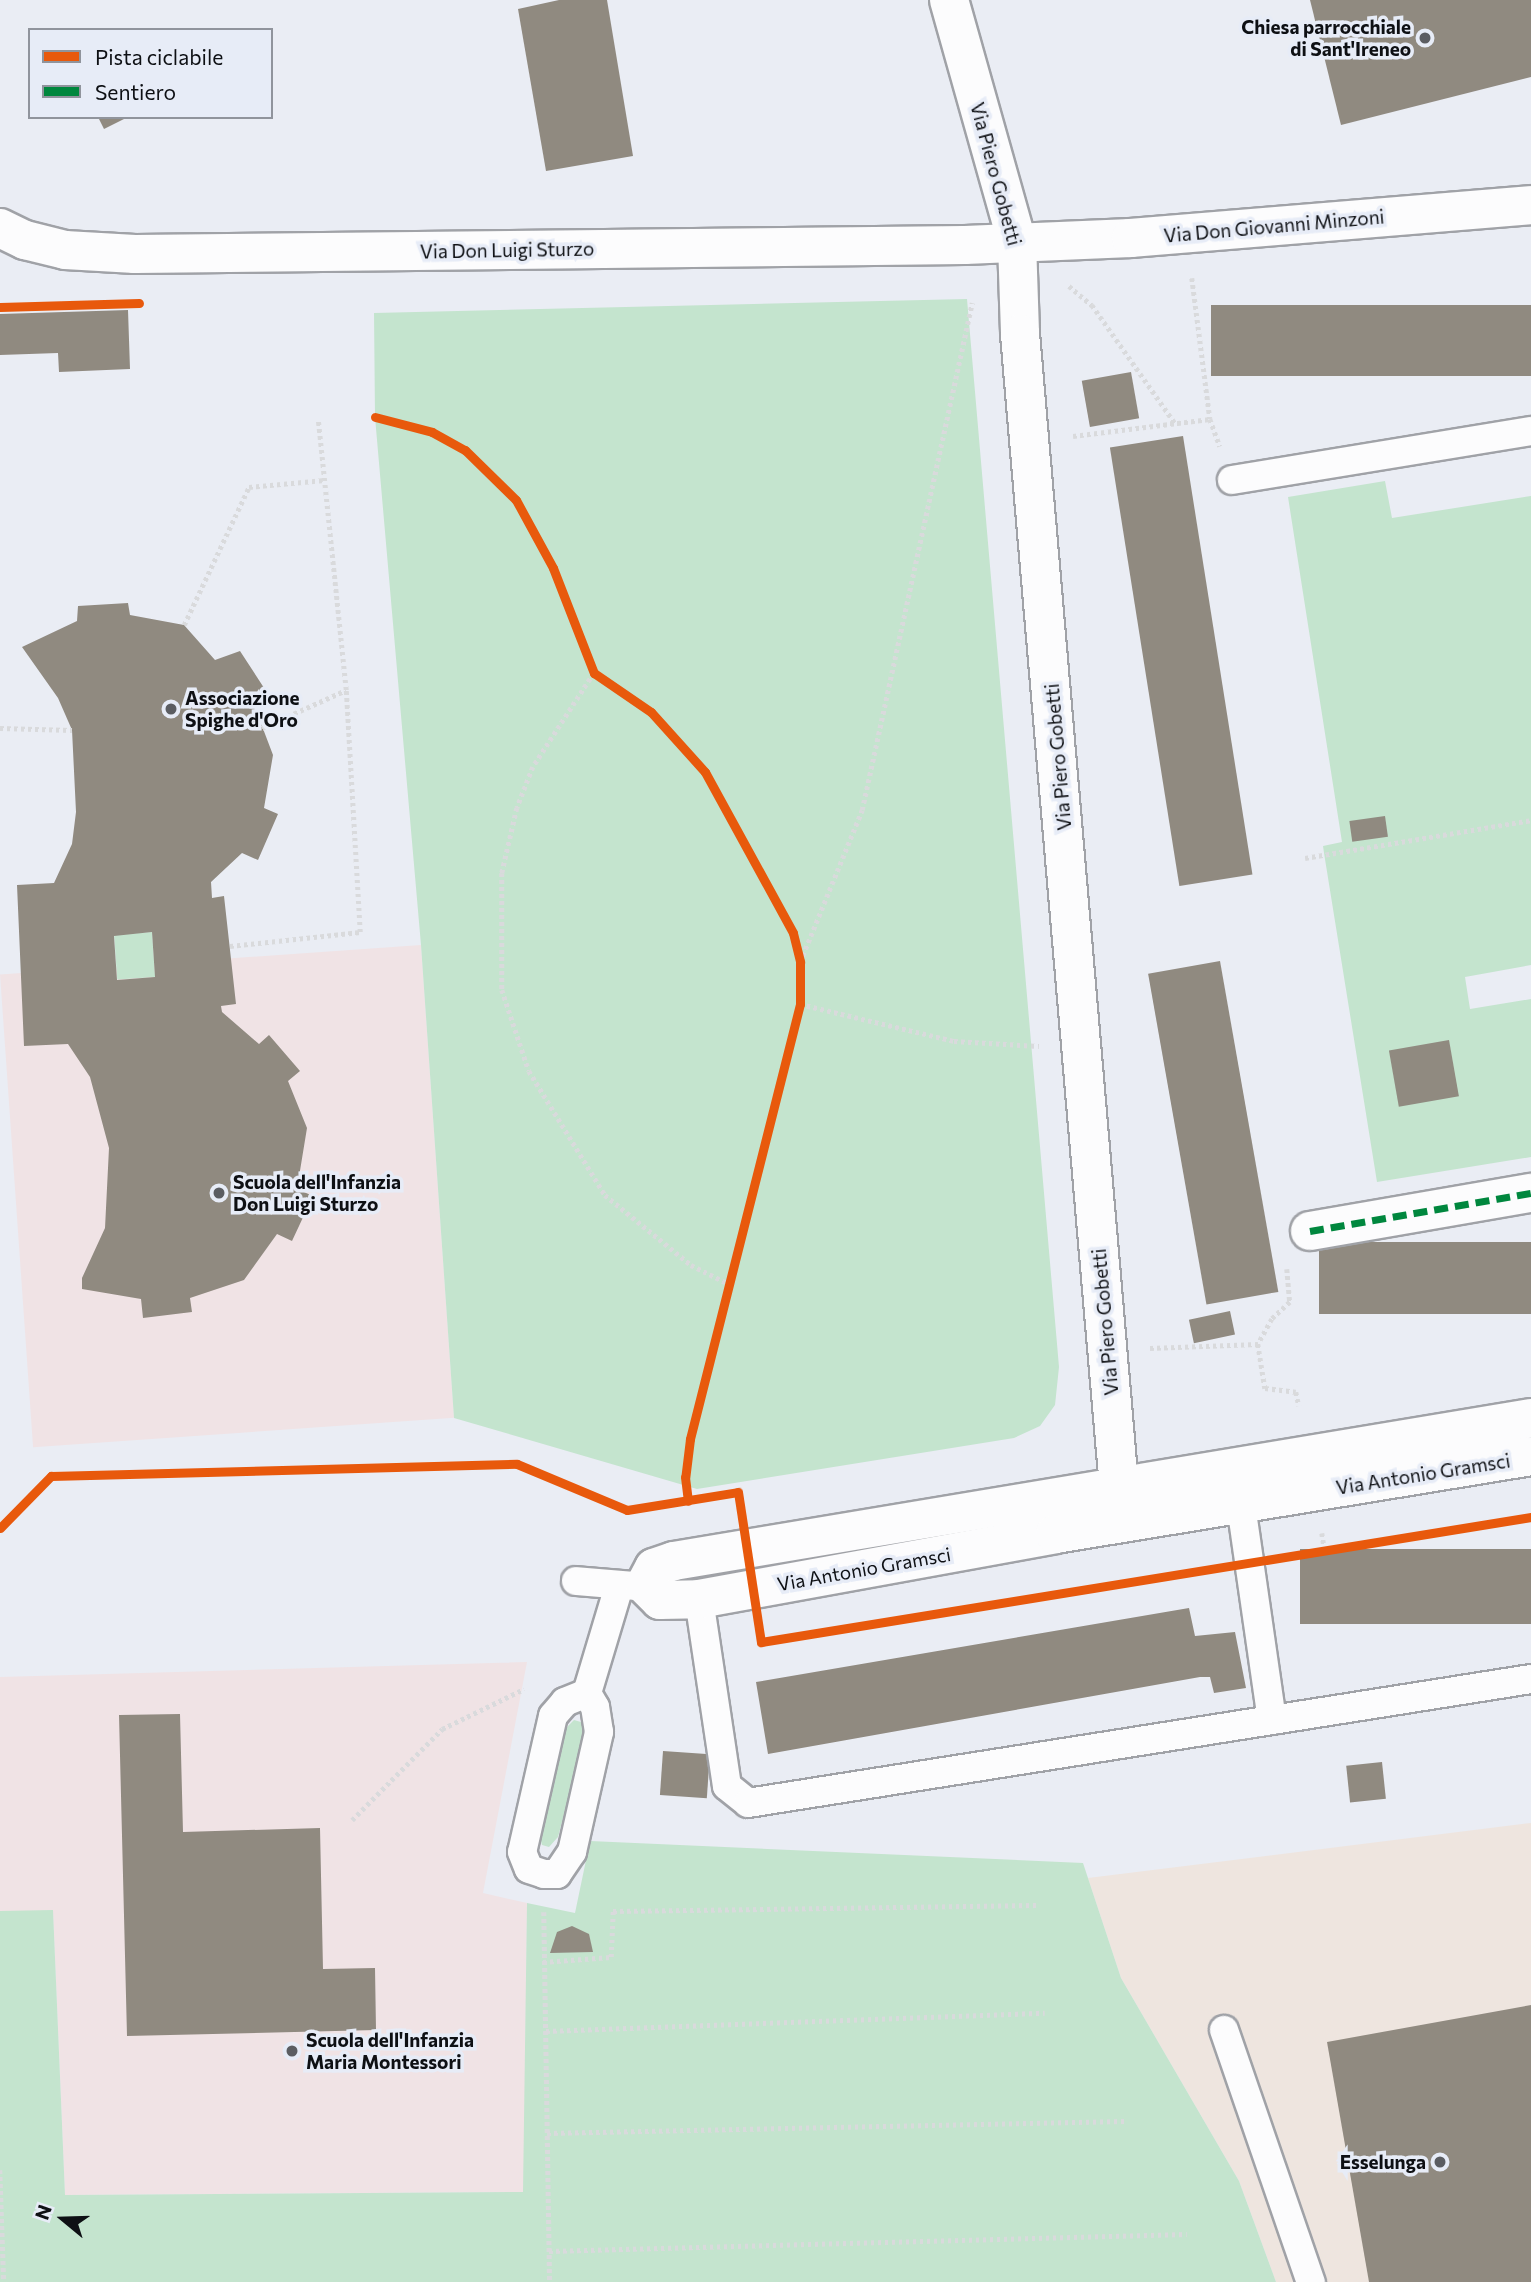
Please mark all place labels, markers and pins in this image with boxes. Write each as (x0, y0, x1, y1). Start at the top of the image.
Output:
place label: Chiesa parrocchiale di Sant'Ireneo (1241, 16, 1411, 60)
marker: Chiesa parrocchiale di Sant'Ireneo (1417, 30, 1433, 46)
place label: Associazione Spighe d'Oro (185, 687, 300, 731)
marker: Associazione Spighe d'Oro (163, 701, 179, 717)
place label: Scuola dell'Infanzia Don Luigi Sturzo (233, 1171, 401, 1215)
marker: Scuola dell'Infanzia Don Luigi Sturzo (211, 1185, 227, 1201)
place label: Scuola dell'Infanzia Maria Montessori (306, 2029, 474, 2073)
marker: Scuola dell'Infanzia Maria Montessori (284, 2043, 300, 2059)
place label: Esselunga (1340, 2151, 1426, 2173)
marker: Esselunga (1432, 2154, 1448, 2170)

